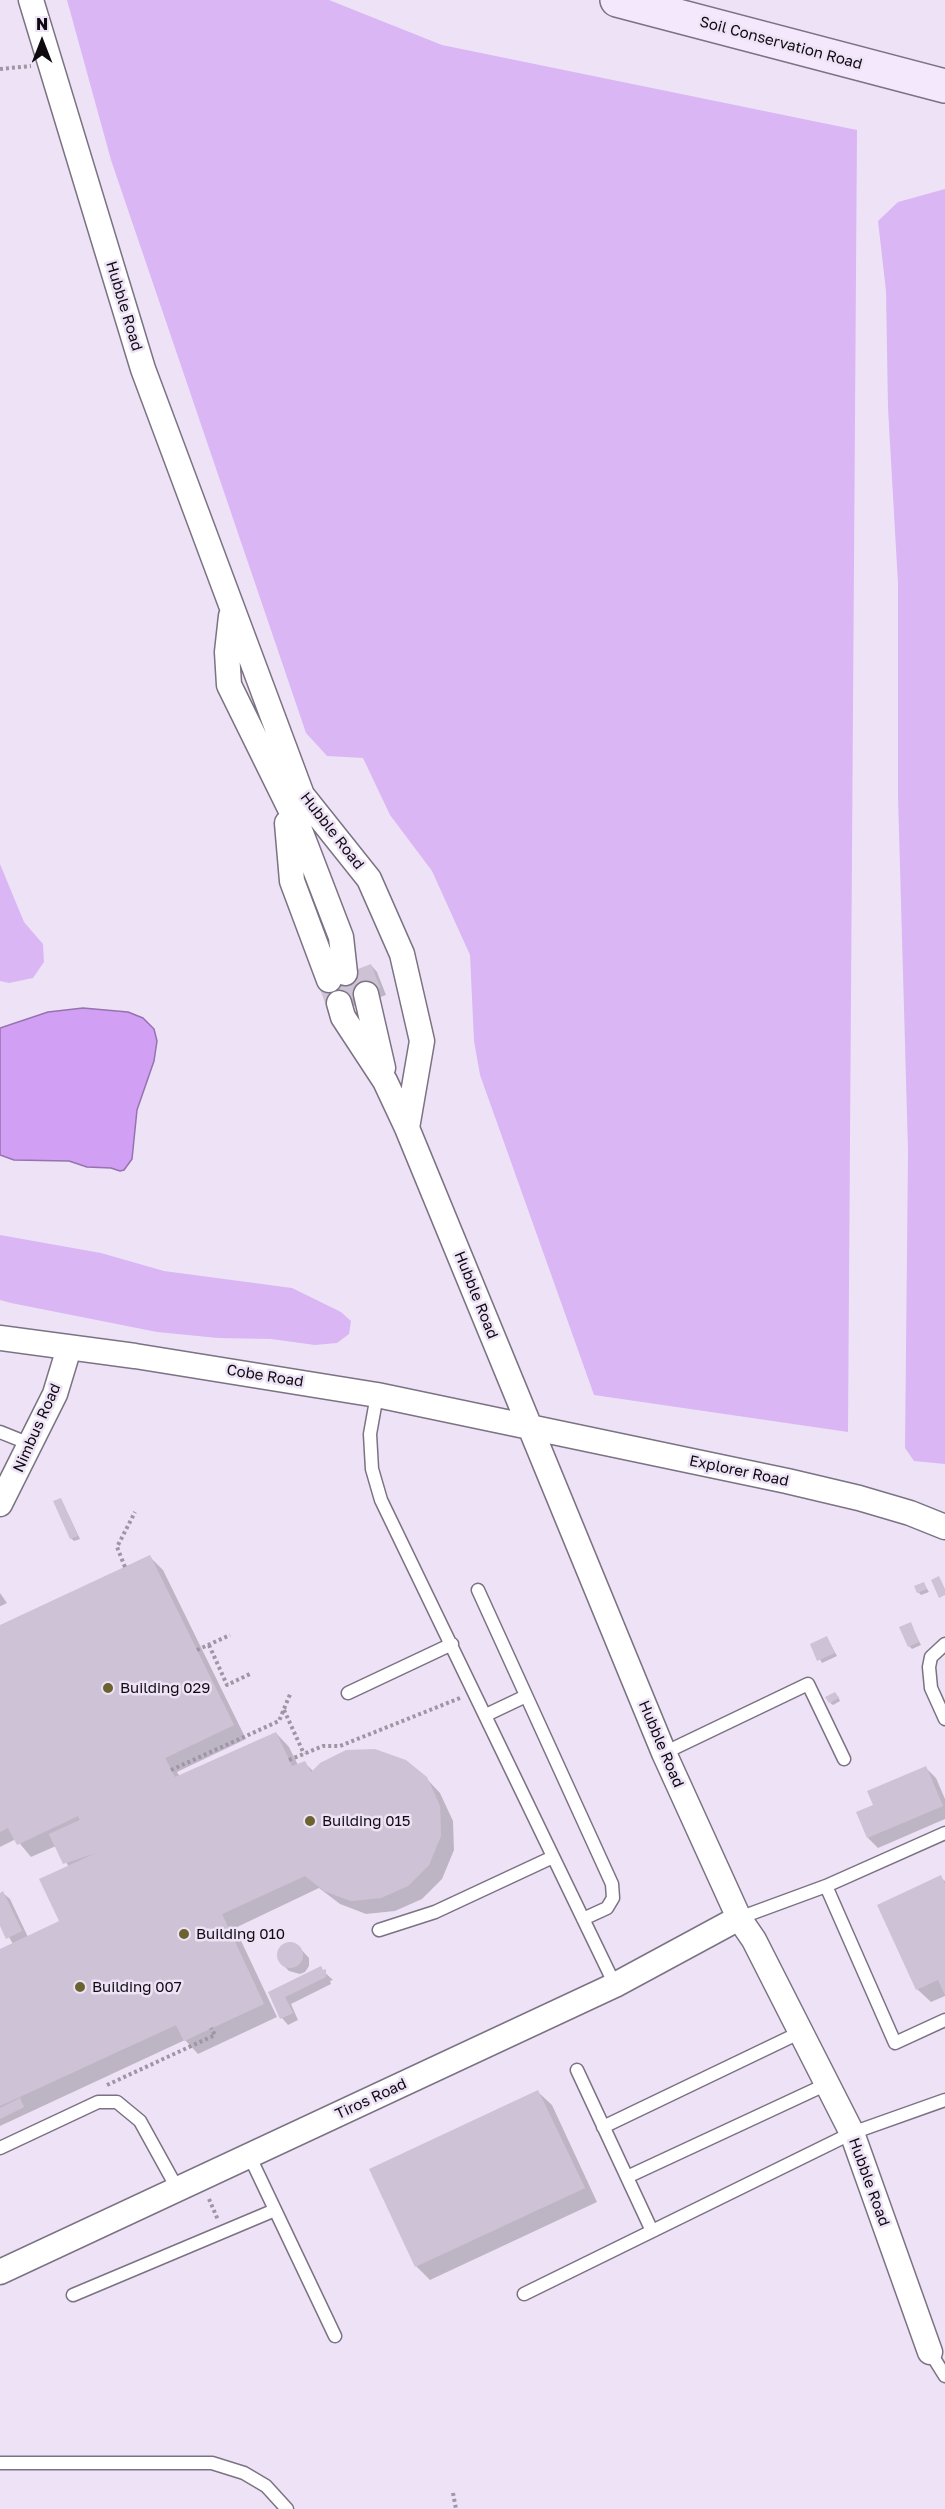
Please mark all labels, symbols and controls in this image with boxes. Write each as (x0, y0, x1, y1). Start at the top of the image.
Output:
north arrow (12, 12, 72, 72)
street label: Soil Conservation Road (698, 13, 864, 73)
text: N (36, 14, 48, 34)
street label: Hubble Road (102, 259, 146, 353)
street label: Hubble Road (296, 789, 368, 873)
street label: Hubble Road (450, 1249, 502, 1341)
street label: Cobe Road (225, 1361, 305, 1391)
street label: Nimbus Road (9, 1381, 65, 1475)
street label: Explorer Road (688, 1452, 790, 1490)
place label: Building 029 (120, 1679, 210, 1697)
marker: Building 029 (101, 1681, 115, 1695)
street label: Hubble Road (635, 1698, 687, 1790)
place label: Building 015 (322, 1812, 411, 1830)
marker: Building 015 (303, 1814, 317, 1828)
place label: Building 010 (196, 1925, 285, 1943)
marker: Building 010 (177, 1927, 191, 1941)
place label: Building 007 (92, 1978, 182, 1996)
marker: Building 007 (73, 1980, 87, 1994)
street label: Tiros Road (333, 2075, 409, 2123)
street label: Hubble Road (845, 2135, 893, 2229)

